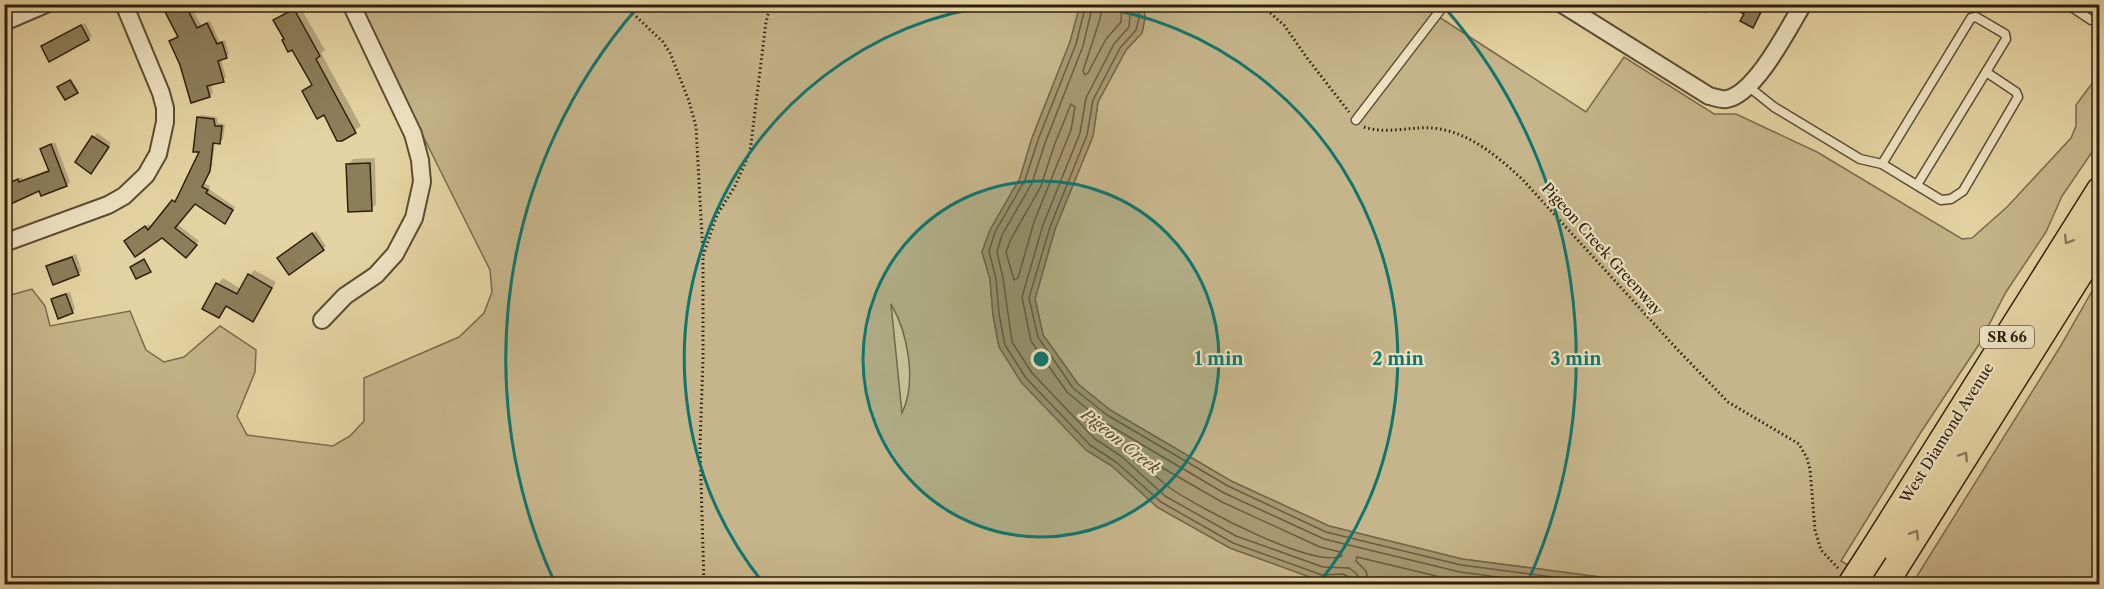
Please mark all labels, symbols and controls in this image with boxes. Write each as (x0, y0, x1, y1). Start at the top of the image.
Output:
street label: Pigeon Creek Greenway (1538, 178, 1667, 319)
one-way arrow (2064, 234, 2076, 244)
road number: SR 66 (1980, 326, 2034, 348)
text: 1 min (1194, 348, 1244, 370)
text: 2 min (1372, 348, 1425, 370)
text: 3 min (1550, 348, 1602, 370)
centre of rings (1031, 349, 1051, 369)
street label: West Diamond Avenue (1895, 359, 1998, 507)
water label: Pigeon Creek (1076, 403, 1165, 478)
one-way arrow (1957, 452, 1969, 462)
one-way arrow (1907, 530, 1918, 541)

